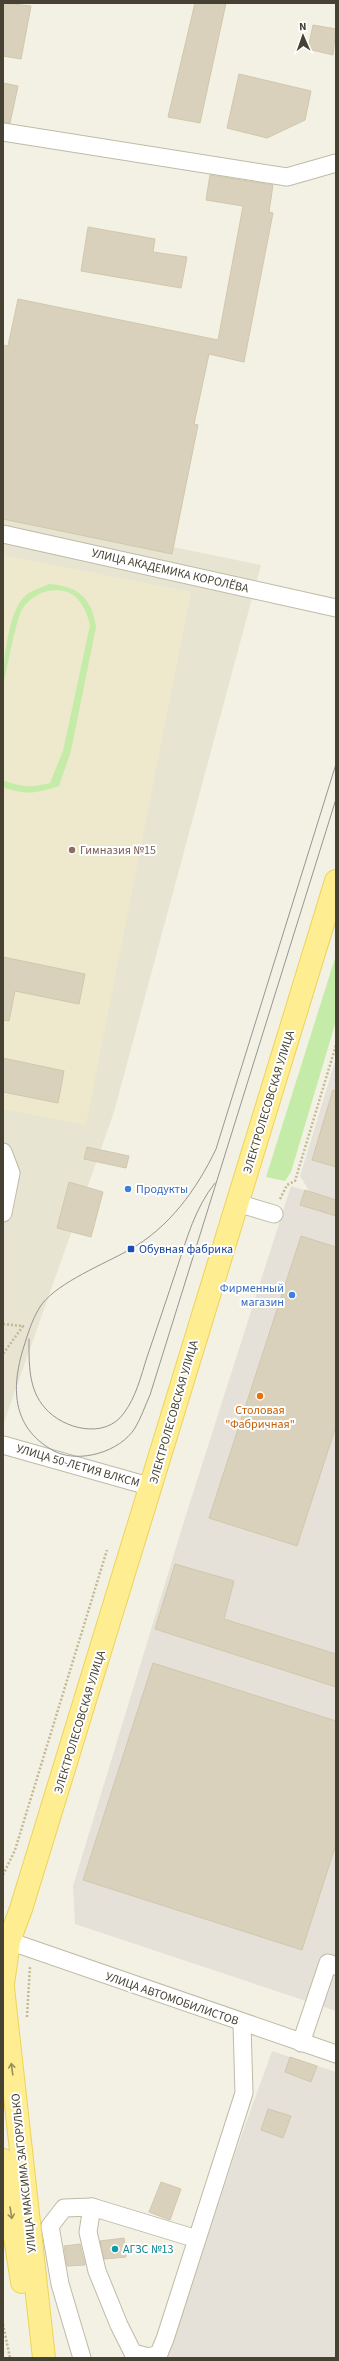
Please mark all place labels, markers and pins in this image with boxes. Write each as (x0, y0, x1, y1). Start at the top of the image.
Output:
place label: Гимназия №15 (80, 842, 156, 859)
marker: Гимназия №15 (67, 845, 77, 855)
place label: Продукты (136, 1181, 188, 1198)
marker: Продукты (123, 1184, 133, 1194)
place label: Обувная фабрика (139, 1241, 233, 1258)
marker: Обувная фабрика (126, 1244, 136, 1254)
place label: Фирменный магазин (220, 1280, 284, 1311)
marker: Фирменный магазин (287, 1290, 297, 1300)
marker: Столовая "Фабричная" (255, 1391, 265, 1401)
place label: Столовая "Фабричная" (225, 1402, 295, 1433)
place label: АГЗС №13 (123, 2241, 174, 2258)
marker: АГЗС №13 (110, 2244, 120, 2254)

